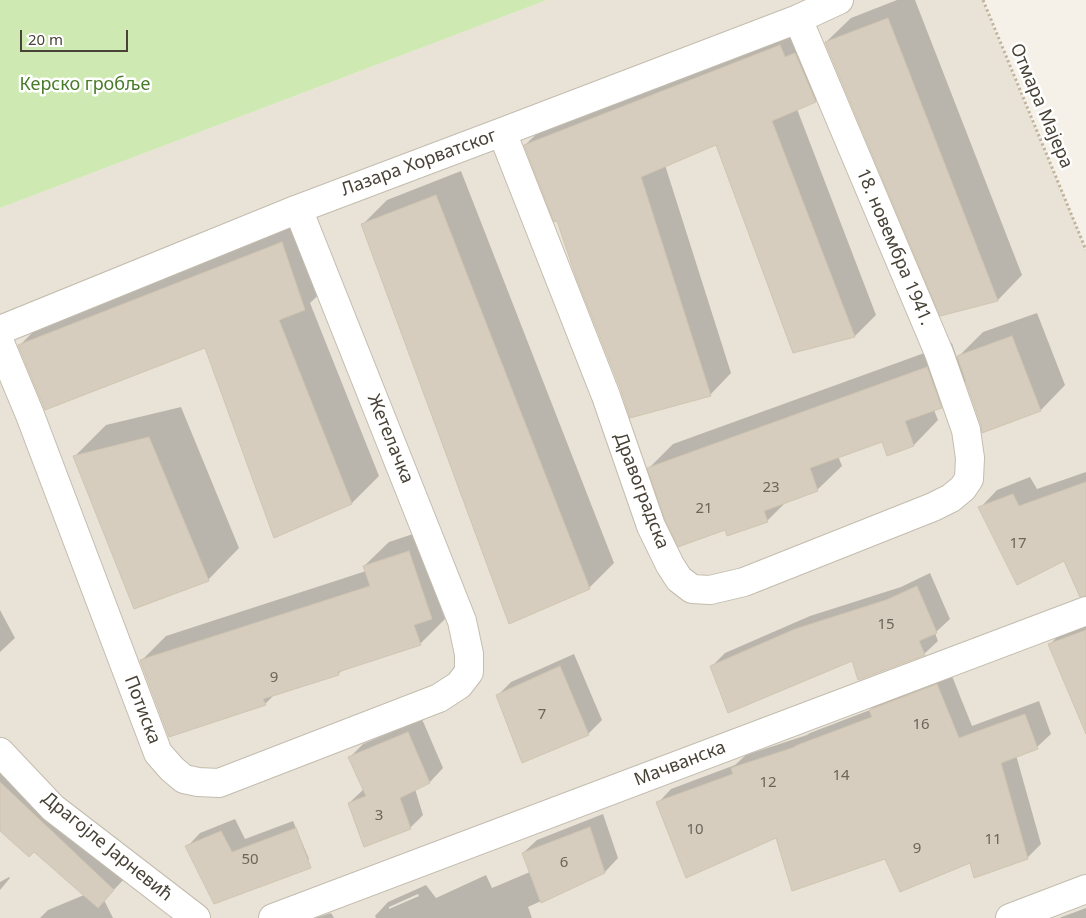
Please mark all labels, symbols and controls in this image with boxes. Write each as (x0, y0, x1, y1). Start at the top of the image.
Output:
scale bar (22, 20, 130, 52)
text: 20 m (28, 29, 63, 49)
street label: Отмара Мајера (1005, 40, 1077, 172)
park label: Керско гробље (20, 74, 150, 96)
street label: Лазара Хорватског (338, 125, 500, 201)
street label: 18. новембра 1941. (851, 165, 937, 329)
street label: Жетелачка (362, 391, 418, 487)
street label: Дравоградска (609, 430, 673, 552)
house number: 23 (762, 479, 780, 497)
house number: 21 (695, 500, 713, 518)
house number: 17 (1009, 535, 1027, 553)
house number: 15 (877, 616, 895, 634)
house number: 9 (270, 669, 278, 687)
street label: Потиска (119, 673, 165, 747)
house number: 7 (538, 706, 546, 724)
house number: 16 (912, 716, 930, 734)
street label: Мачванска (631, 737, 729, 791)
house number: 14 (832, 767, 850, 785)
house number: 12 (759, 774, 777, 792)
street label: Драгојле Јарневић (37, 788, 177, 906)
house number: 3 (375, 807, 383, 825)
house number: 10 (686, 821, 704, 839)
house number: 11 (984, 831, 1002, 849)
house number: 9 (913, 840, 921, 858)
house number: 50 (241, 851, 259, 869)
house number: 6 (560, 854, 568, 872)

